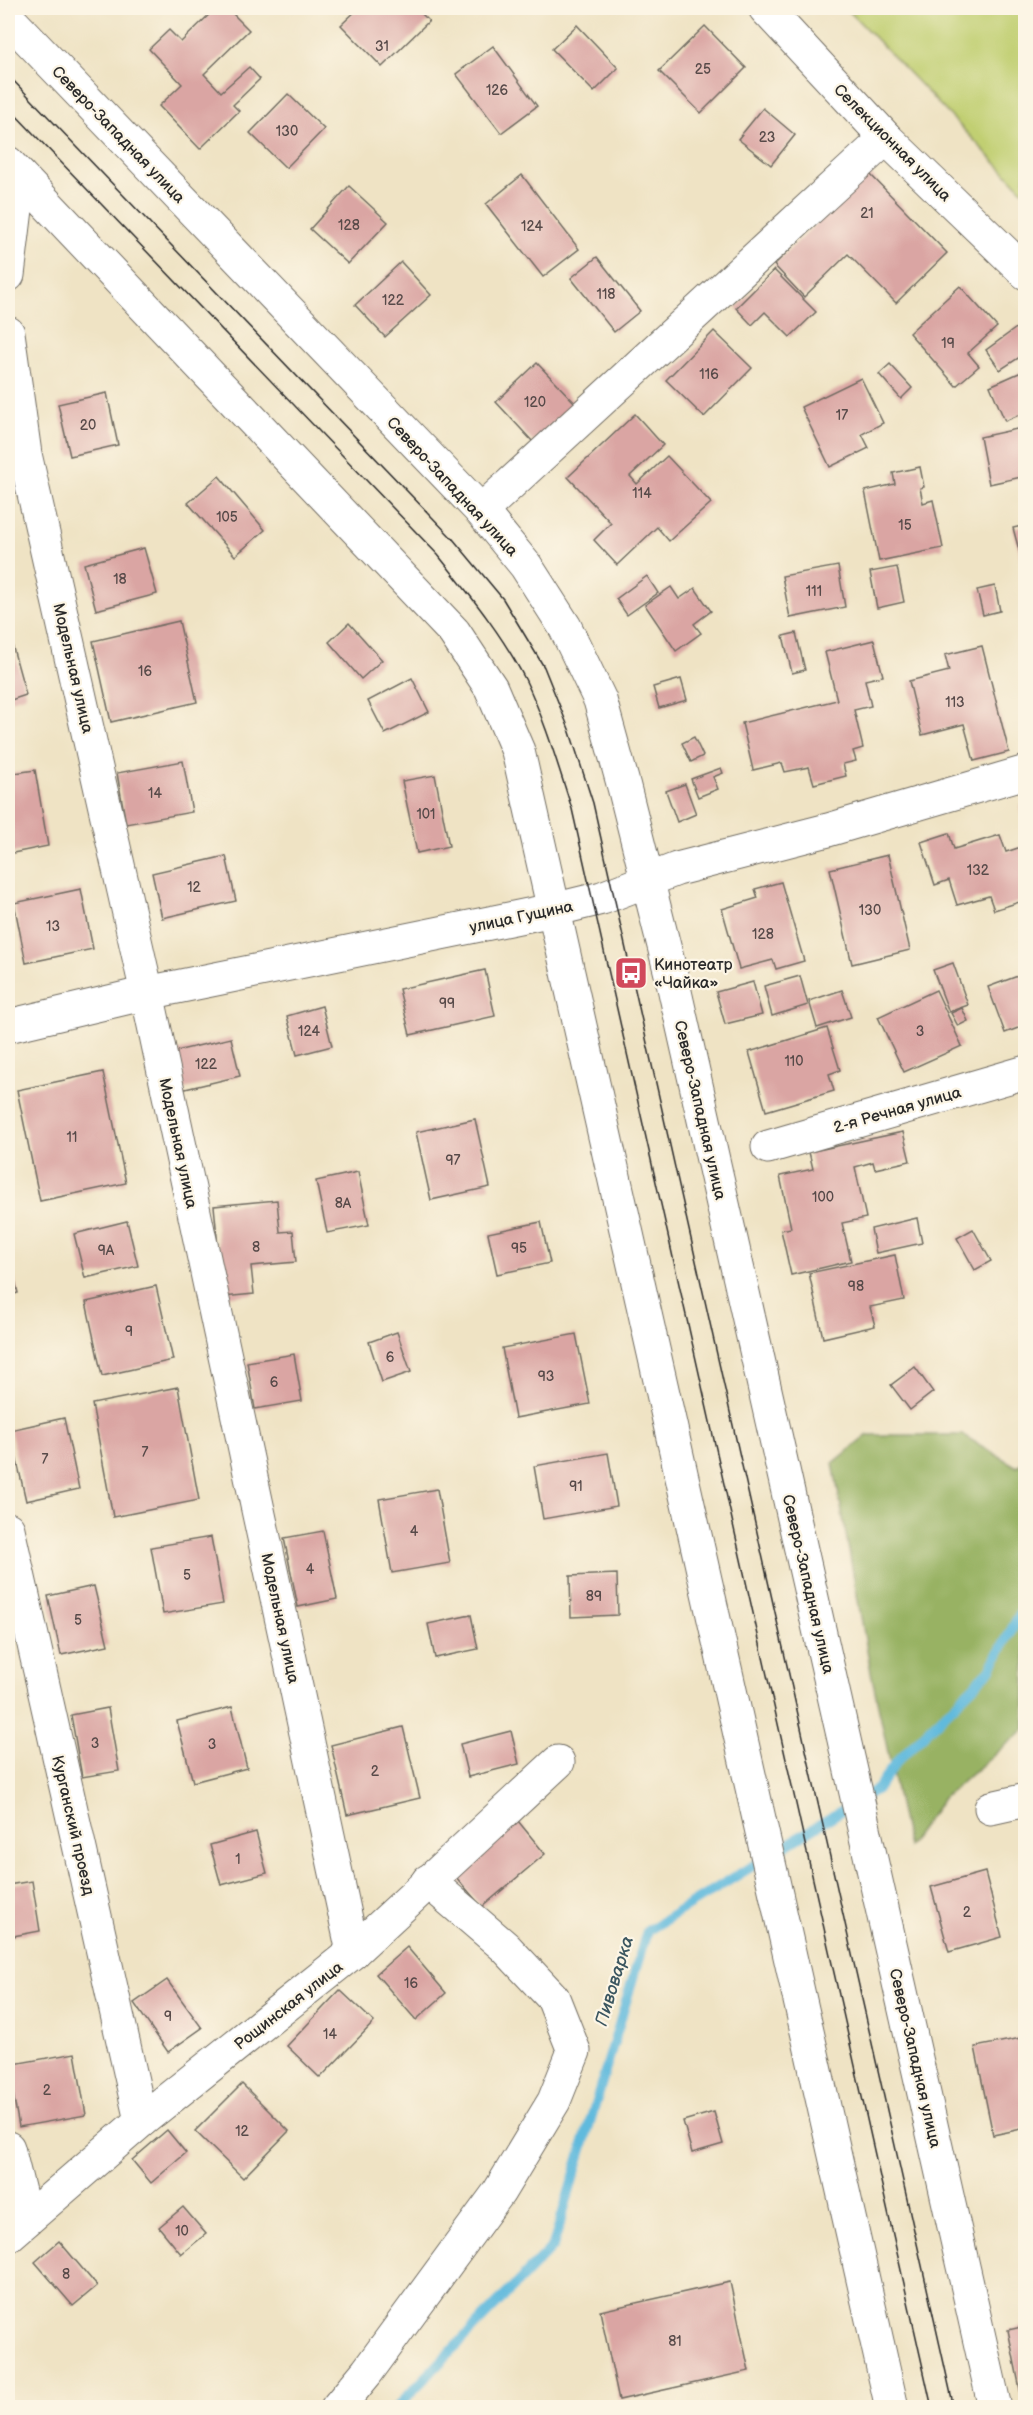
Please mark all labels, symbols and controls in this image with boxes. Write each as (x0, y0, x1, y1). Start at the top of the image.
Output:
house number: 31 (375, 38, 389, 55)
house number: 25 (695, 61, 711, 78)
street label: Северо-Западная улица (47, 62, 189, 208)
street label: Селекционная улица (829, 80, 955, 206)
house number: 126 (486, 82, 509, 99)
house number: 130 (276, 123, 298, 140)
house number: 23 (759, 129, 775, 146)
house number: 21 (860, 205, 874, 222)
house number: 128 (338, 217, 360, 234)
house number: 124 (521, 218, 543, 235)
house number: 118 (597, 286, 616, 303)
house number: 122 (382, 292, 405, 309)
house number: 19 (941, 335, 955, 352)
house number: 116 (699, 366, 719, 383)
house number: 120 (524, 394, 546, 411)
house number: 17 (836, 407, 848, 424)
street label: Северо-Западная улица (382, 413, 522, 561)
house number: 20 (80, 417, 96, 434)
house number: 114 (632, 485, 652, 502)
house number: 105 (216, 509, 238, 526)
house number: 15 (898, 517, 912, 534)
house number: 18 (113, 571, 127, 588)
house number: 111 (806, 583, 822, 600)
street label: Модельная улица (48, 601, 97, 736)
house number: 16 (138, 663, 152, 680)
house number: 113 (945, 694, 965, 711)
house number: 14 (148, 785, 162, 802)
house number: 101 (416, 806, 436, 823)
house number: 132 (967, 862, 990, 879)
house number: 12 (187, 879, 202, 896)
street label: улица Гущина (468, 897, 575, 938)
house number: 130 (859, 902, 881, 919)
house number: 13 (46, 918, 60, 935)
house number: 128 (752, 926, 774, 943)
bus stop icon: Кинотеатр «Чайка» (613, 955, 649, 991)
place label: Кинотеатр «Чайка» (654, 956, 733, 993)
house number: 99 (439, 995, 455, 1012)
street label: Северо-Западная улица (670, 1019, 730, 1202)
house number: 124 (298, 1023, 320, 1040)
house number: 3 (916, 1023, 924, 1040)
house number: 110 (784, 1053, 804, 1070)
house number: 122 (195, 1056, 218, 1073)
street label: Модельная улица (154, 1076, 201, 1211)
street label: 2-я Речная улица (831, 1083, 964, 1138)
house number: 11 (67, 1129, 77, 1146)
house number: 97 (446, 1152, 461, 1169)
house number: 100 (812, 1189, 834, 1206)
house number: 8А (335, 1195, 352, 1212)
house number: 8 (252, 1239, 260, 1256)
house number: 95 (511, 1240, 527, 1257)
house number: 9А (98, 1242, 115, 1259)
house number: 98 (848, 1278, 864, 1295)
house number: 9 (125, 1323, 133, 1340)
house number: 6 (386, 1349, 395, 1366)
house number: 93 (538, 1368, 554, 1385)
house number: 6 (270, 1374, 279, 1391)
house number: 7 (142, 1444, 149, 1461)
house number: 7 (42, 1451, 49, 1468)
house number: 91 (569, 1478, 583, 1495)
street label: Северо-Западная улица (778, 1493, 838, 1676)
house number: 4 (410, 1523, 419, 1540)
street label: Модельная улица (256, 1551, 303, 1686)
house number: 4 (306, 1561, 315, 1578)
house number: 5 (183, 1567, 191, 1584)
house number: 89 (586, 1588, 602, 1605)
house number: 5 (74, 1612, 82, 1629)
house number: 3 (91, 1735, 99, 1752)
house number: 3 (208, 1736, 216, 1753)
street label: Курганский проезд (47, 1754, 98, 1897)
house number: 2 (371, 1763, 380, 1780)
house number: 1 (235, 1851, 241, 1868)
house number: 2 (963, 1904, 972, 1921)
water label: Пивоварка (591, 1934, 638, 2029)
street label: Рощинская улица (231, 1958, 347, 2054)
street label: Северо-Западная улица (885, 1967, 945, 2150)
house number: 16 (404, 1975, 418, 1992)
house number: 9 (164, 2008, 172, 2025)
house number: 14 (323, 2026, 337, 2043)
house number: 2 (43, 2082, 52, 2099)
house number: 12 (235, 2123, 250, 2140)
house number: 10 (175, 2223, 189, 2240)
house number: 8 (62, 2266, 70, 2283)
house number: 81 (668, 2333, 682, 2350)

